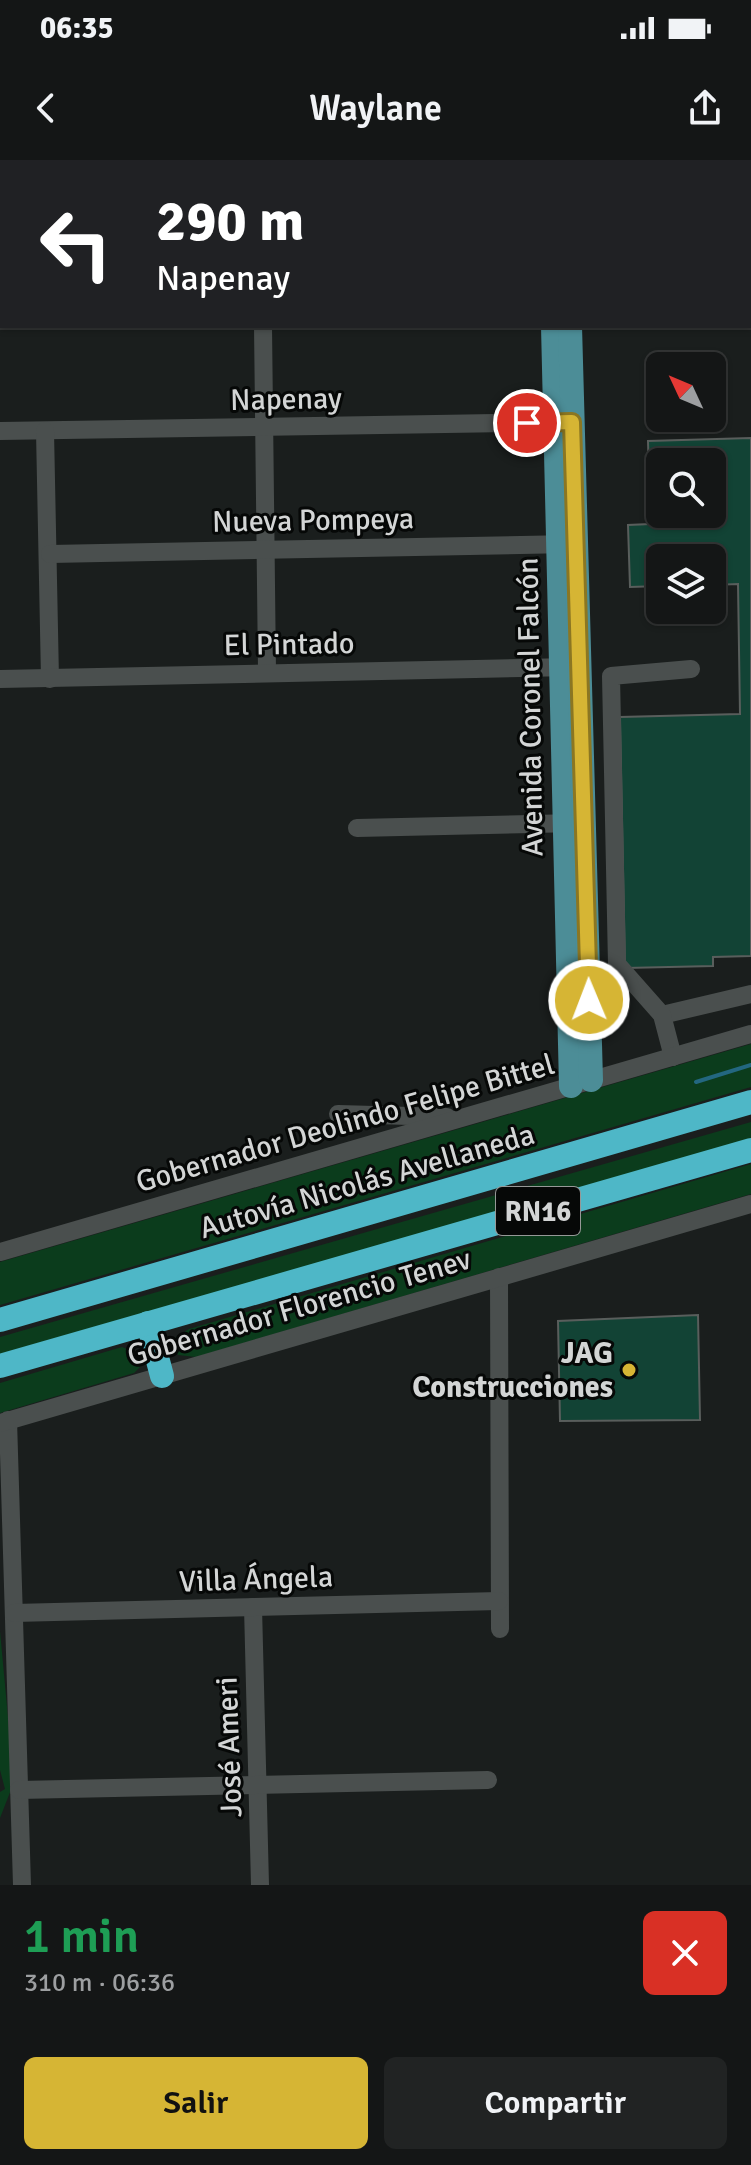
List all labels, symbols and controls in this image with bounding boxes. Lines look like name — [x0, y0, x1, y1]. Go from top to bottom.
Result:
text: 06:35 — [40, 10, 114, 47]
icon: back — [24, 86, 68, 130]
text: Waylane — [309, 86, 442, 131]
icon: share — [683, 86, 727, 130]
text: 290 m — [156, 187, 304, 256]
icon: left — [24, 192, 128, 296]
text: Napenay — [156, 256, 290, 301]
north arrow — [646, 352, 726, 432]
map controls — [646, 352, 726, 624]
street label: Napenay — [230, 380, 342, 419]
pin — [493, 389, 561, 457]
icon: arrive — [505, 401, 549, 445]
button: search — [646, 448, 726, 528]
street label: Nueva Pompeya — [212, 500, 414, 541]
button: layers — [646, 544, 726, 624]
street label: Avenida Coronel Falcón — [509, 557, 552, 857]
street label: El Pintado — [223, 625, 355, 664]
position arrow — [547, 958, 631, 1042]
street label: Gobernador Deolindo Felipe Bittel — [132, 1046, 559, 1201]
street label: Autovía Nicolás Avellaneda — [195, 1116, 539, 1247]
road number: RN16 — [496, 1187, 580, 1235]
street label: Gobernador Florencio Tenev — [123, 1241, 476, 1374]
place label: JAG Construcciones — [412, 1335, 613, 1406]
marker: JAG Construcciones — [620, 1361, 638, 1379]
street label: Villa Ángela — [178, 1558, 334, 1601]
street label: José Ameri — [209, 1676, 250, 1818]
text: 1 min — [24, 1907, 139, 1966]
button: close — [643, 1911, 727, 1995]
text: 310 m · 06:36 — [24, 1967, 175, 1999]
button: Salir — [24, 2057, 368, 2149]
button: Compartir — [384, 2057, 727, 2149]

